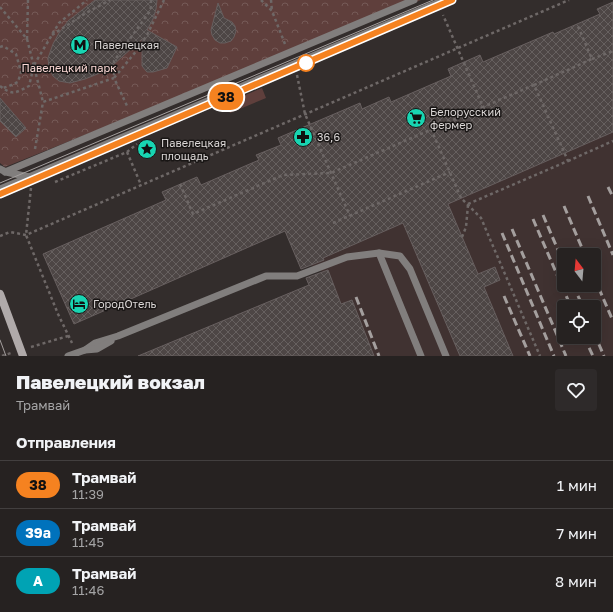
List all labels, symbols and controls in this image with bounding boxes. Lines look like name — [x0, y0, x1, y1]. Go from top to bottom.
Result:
metro station icon: Павелецкая — [69, 34, 91, 56]
place label: Павелецкая — [94, 38, 159, 51]
unlabelled marker — [297, 54, 315, 72]
park label: Павелецкий парк — [22, 61, 117, 74]
line badge: 38 — [208, 84, 244, 110]
text: 38 — [217, 88, 235, 105]
place label: Белорусский фермер — [430, 105, 501, 131]
supermarket icon: Белорусский фермер — [405, 107, 427, 129]
pharmacy icon: 36,6 — [292, 126, 314, 148]
place label: 36,6 — [317, 130, 340, 143]
place label: Павелецкая площадь — [161, 136, 226, 162]
place icon: Павелецкая площадь — [136, 138, 158, 160]
north arrow — [557, 248, 601, 292]
map controls — [557, 248, 601, 344]
hotel icon: ГородОтель — [68, 293, 90, 315]
place label: ГородОтель — [93, 297, 157, 310]
button: locate — [557, 300, 601, 344]
button: heart — [555, 369, 597, 411]
text: Павелецкий вокзал — [16, 370, 205, 393]
text: Трамвай — [16, 397, 70, 413]
text: Отправления — [16, 433, 116, 451]
text: Трамвай — [72, 468, 136, 486]
text: 38 — [29, 476, 47, 493]
text: 1 мин — [557, 476, 597, 494]
text: 11:39 — [72, 486, 104, 502]
text: Трамвай — [72, 516, 136, 534]
text: 39а — [25, 524, 51, 541]
text: 7 мин — [556, 524, 597, 542]
text: 11:45 — [72, 534, 104, 550]
text: Трамвай — [72, 564, 136, 582]
text: А — [33, 572, 43, 589]
text: 8 мин — [555, 572, 597, 590]
text: 11:46 — [72, 582, 104, 598]

